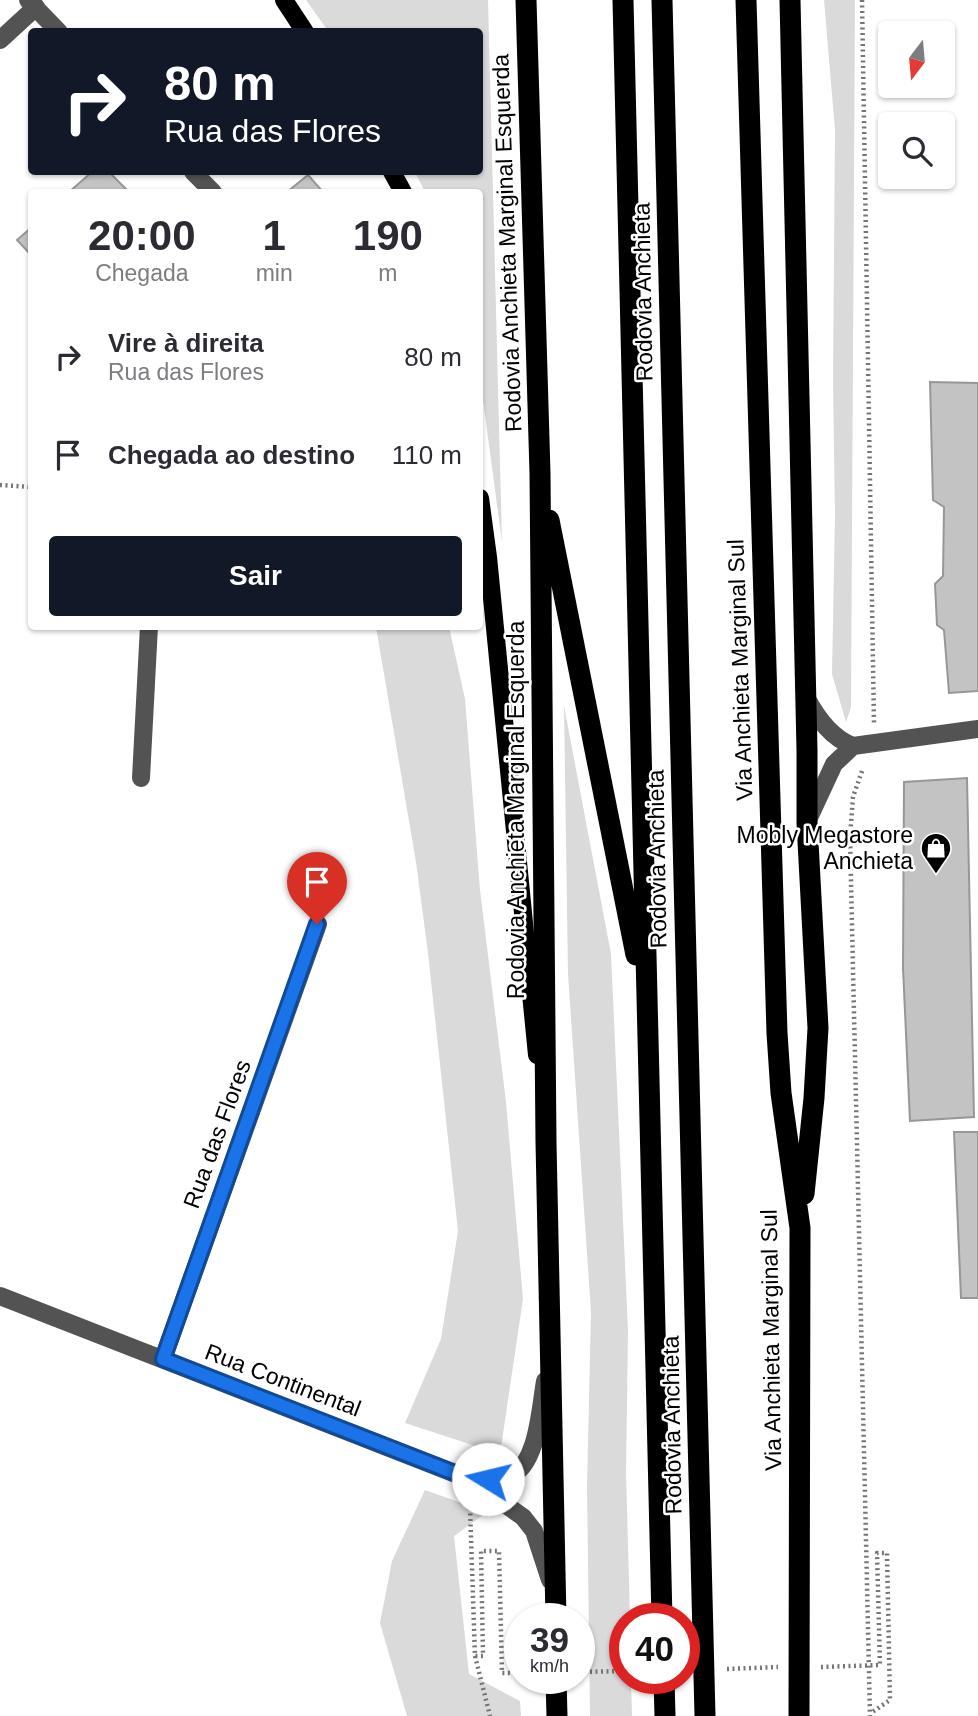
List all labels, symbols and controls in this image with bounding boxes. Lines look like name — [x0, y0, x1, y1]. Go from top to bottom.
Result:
north arrow — [878, 21, 956, 98]
map controls — [878, 21, 955, 189]
street label: Rodovia Anchieta Marginal Esquerda — [487, 53, 527, 433]
icon: right — [49, 56, 140, 147]
text: 80 m — [164, 56, 276, 110]
button: search — [878, 112, 955, 189]
text: Rua das Flores — [164, 113, 381, 149]
street label: Rodovia Anchieta — [628, 202, 658, 382]
text: 20:00 — [88, 212, 196, 259]
text: 1 — [262, 212, 286, 259]
text: 190 — [353, 212, 423, 259]
text: Chegada — [95, 260, 189, 286]
text: min — [256, 260, 293, 286]
text: m — [378, 260, 397, 286]
text: Vire à direita — [108, 328, 264, 358]
icon: right — [49, 338, 87, 376]
text: 80 m — [404, 342, 462, 372]
text: Rua das Flores — [108, 359, 264, 385]
icon: arrive — [49, 436, 87, 474]
text: Chegada ao destino — [108, 440, 355, 470]
text: 110 m — [392, 440, 462, 470]
button: Sair — [49, 536, 462, 616]
street label: Via Anchieta Marginal Sul — [722, 539, 758, 801]
street label: Rodovia Anchieta Marginal Esquerda — [503, 621, 529, 999]
street label: Rodovia Anchieta — [642, 769, 672, 949]
place label: Mobly Megastore Anchieta — [737, 822, 913, 874]
shop icon: Mobly Megastore Anchieta — [919, 831, 953, 875]
pin — [287, 852, 347, 924]
icon: arrive — [298, 863, 336, 901]
street label: Rua das Flores — [178, 1056, 256, 1212]
street label: Via Anchieta Marginal Sul — [756, 1209, 786, 1471]
street label: Rodovia Anchieta — [657, 1335, 687, 1515]
street label: Rua Continental — [201, 1338, 365, 1422]
position arrow — [451, 1442, 525, 1516]
speed limit sign: 40 — [609, 1603, 700, 1694]
text: 39 — [530, 1620, 569, 1659]
text: km/h — [530, 1656, 569, 1676]

